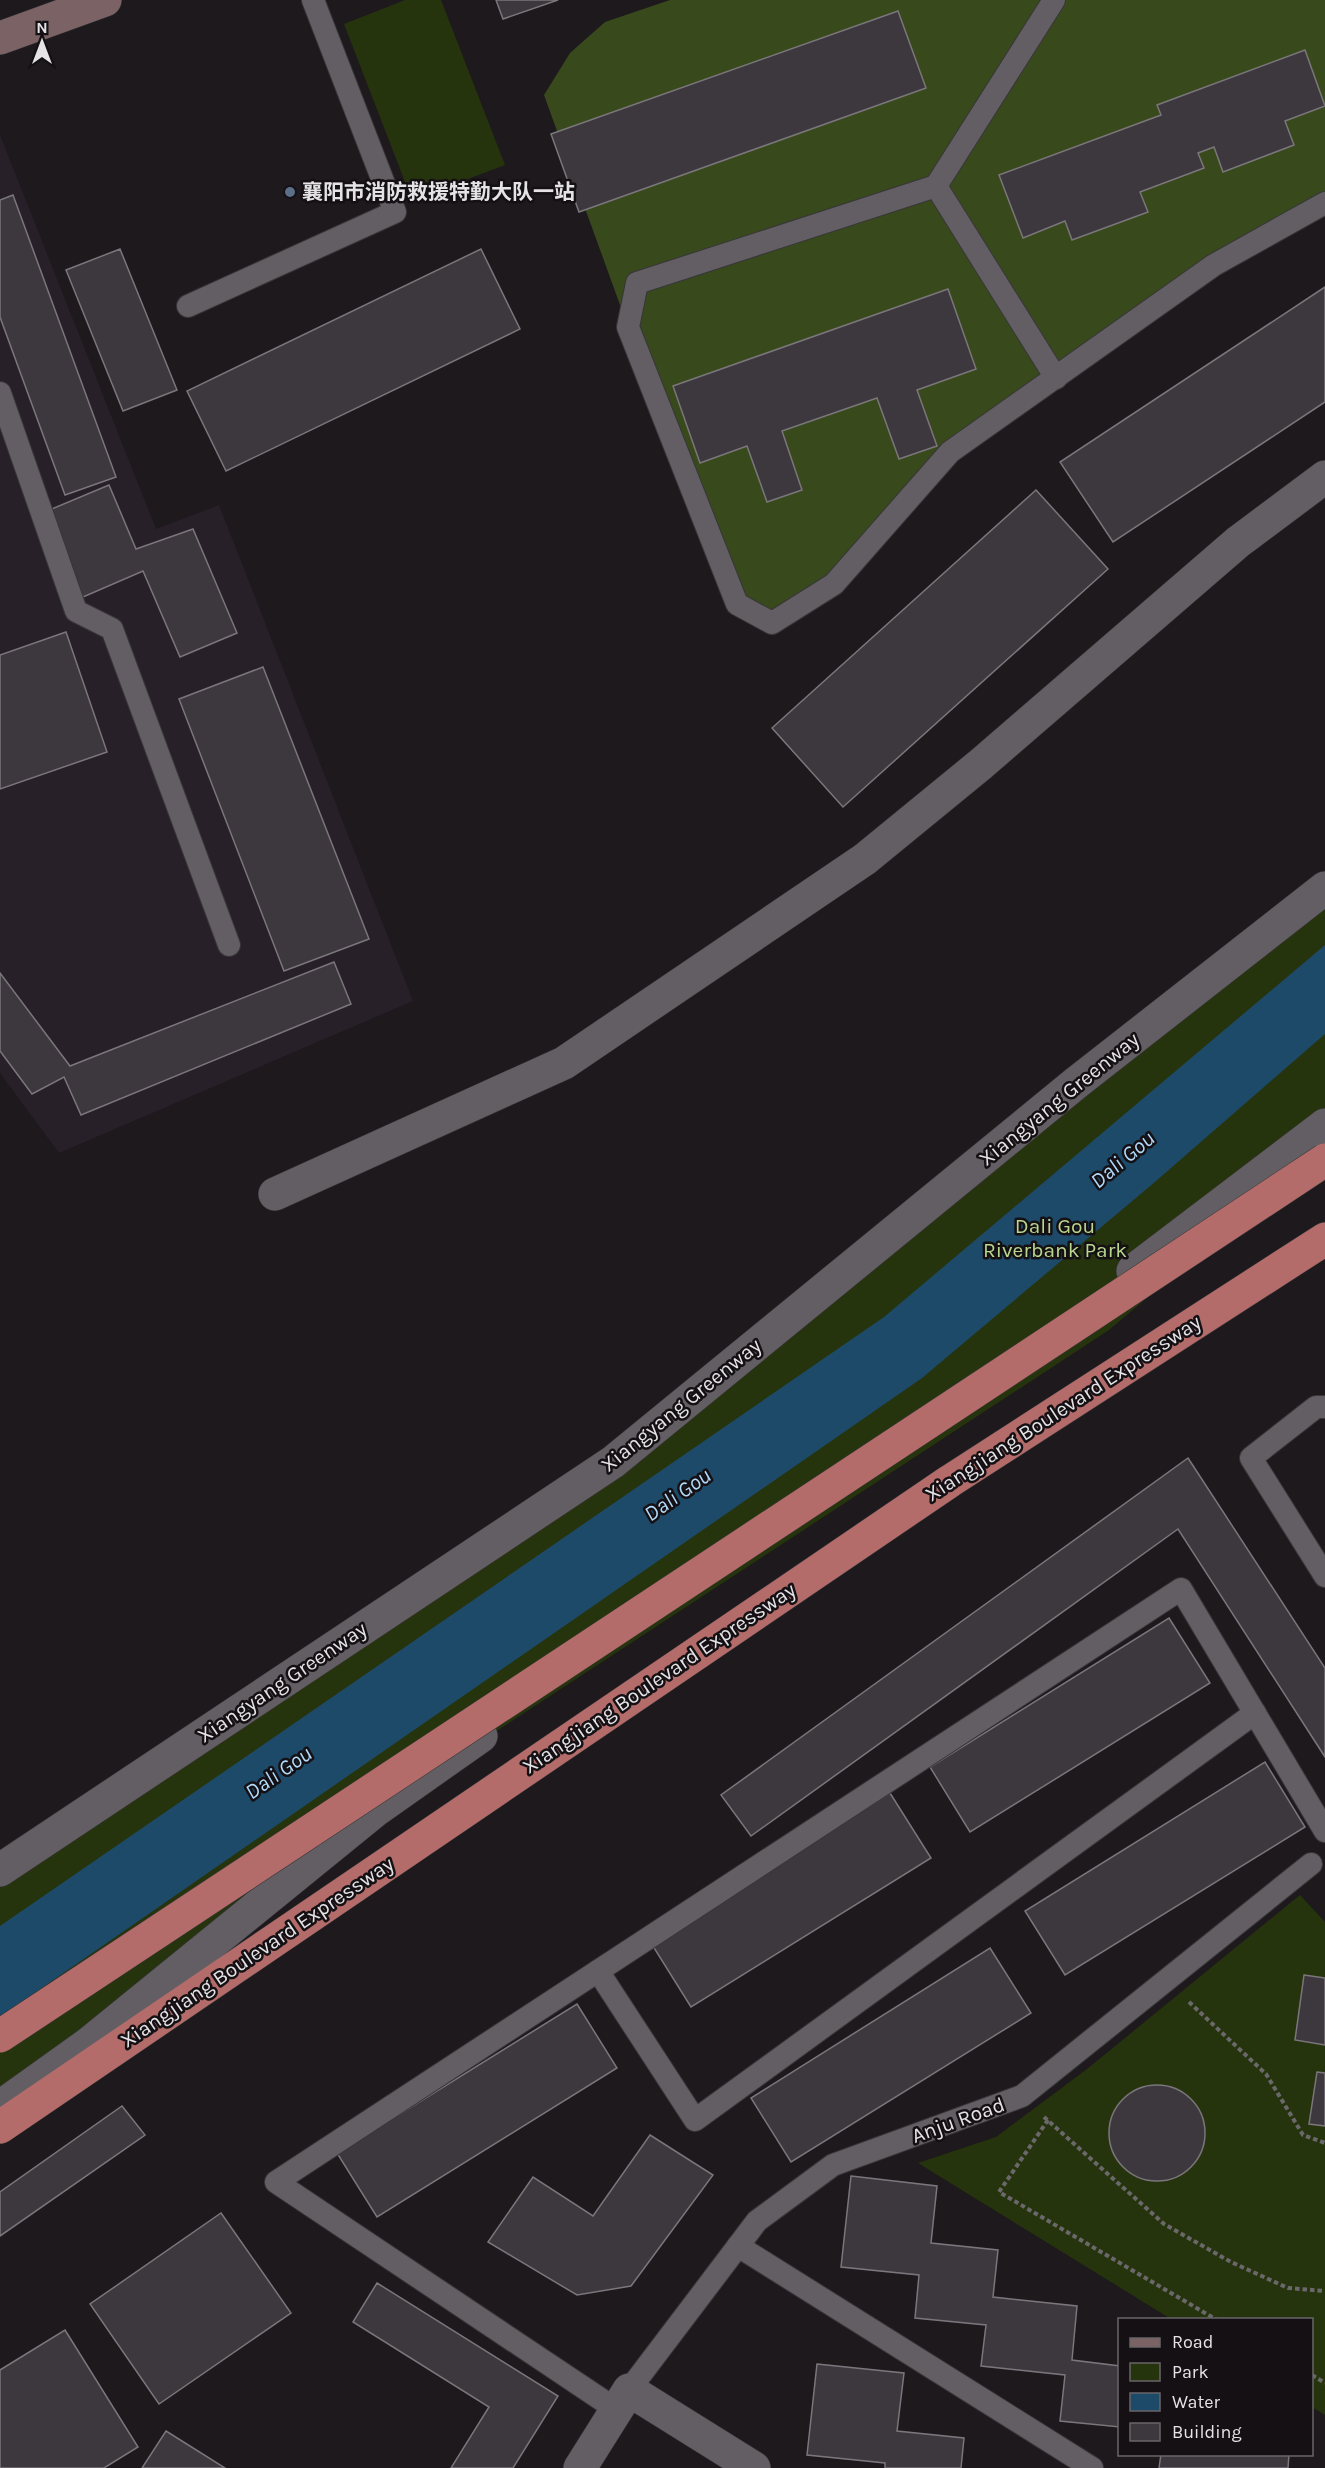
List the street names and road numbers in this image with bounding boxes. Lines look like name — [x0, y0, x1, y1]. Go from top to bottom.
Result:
street label: Xiangyang Greenway — [974, 1027, 1144, 1171]
street label: Xiangjiang Boulevard Expressway — [921, 1310, 1206, 1506]
street label: Xiangyang Greenway — [596, 1333, 766, 1477]
street label: Xiangjiang Boulevard Expressway — [518, 1577, 800, 1779]
street label: Xiangyang Greenway — [193, 1616, 371, 1748]
street label: Xiangjiang Boulevard Expressway — [116, 1851, 398, 2053]
street label: Anju Road — [908, 2092, 1008, 2148]

